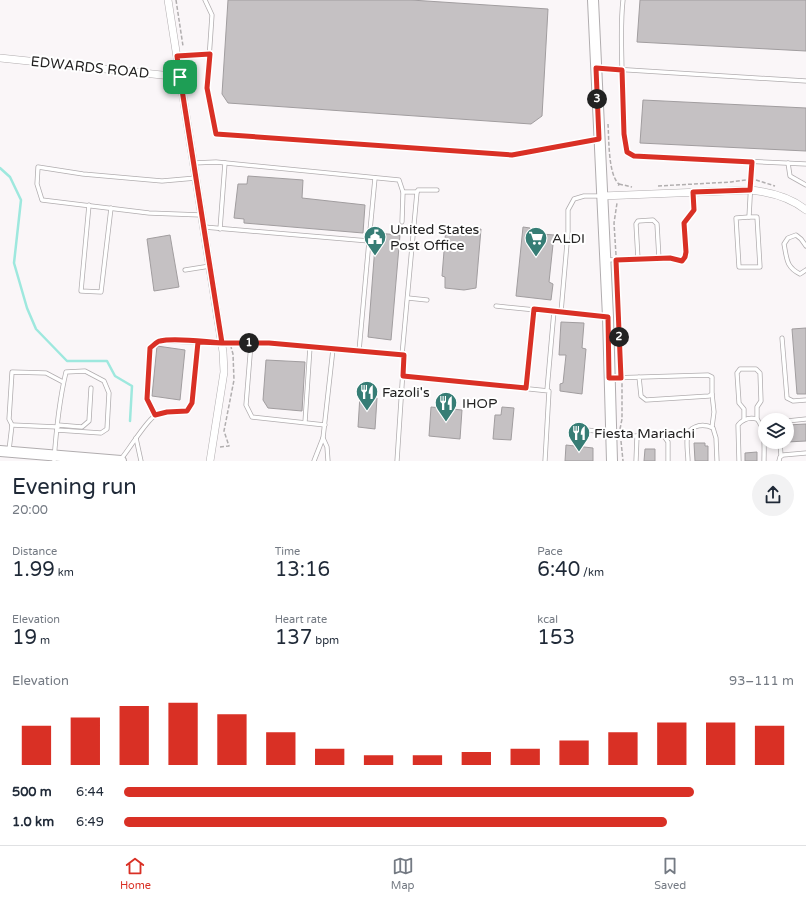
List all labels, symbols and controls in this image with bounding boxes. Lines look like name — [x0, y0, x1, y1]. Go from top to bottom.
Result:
street label: EDWARDS ROAD — [30, 53, 150, 82]
pin — [163, 60, 197, 94]
icon: arrive — [169, 66, 191, 88]
pin: 3 — [587, 89, 607, 109]
text: 3 — [594, 92, 600, 105]
place label: United States Post Office — [390, 221, 480, 254]
public building icon: United States Post Office — [362, 224, 388, 257]
supermarket icon: ALDI — [523, 225, 549, 258]
place label: ALDI — [552, 230, 585, 247]
pin: 2 — [609, 327, 629, 347]
text: 2 — [616, 330, 622, 343]
pin: 1 — [239, 333, 259, 353]
text: 1 — [246, 336, 252, 349]
restaurant icon: Fazoli's — [354, 379, 380, 412]
place label: Fazoli's — [382, 384, 430, 401]
restaurant icon: IHOP — [433, 390, 459, 423]
place label: IHOP — [462, 395, 497, 412]
map controls — [758, 413, 794, 449]
button: layers — [758, 413, 794, 449]
restaurant icon: Fiesta Mariachi — [566, 420, 592, 453]
place label: Fiesta Mariachi — [594, 425, 695, 442]
text: Evening run — [12, 474, 137, 500]
button: share — [752, 474, 794, 516]
text: 20:00 — [12, 502, 48, 518]
text: Distance — [12, 545, 57, 558]
text: Time — [275, 545, 300, 558]
text: Pace — [537, 545, 563, 558]
text: 1.99 — [12, 558, 55, 582]
text: 13:16 — [275, 558, 330, 582]
text: 6:40 — [537, 558, 580, 582]
text: km — [55, 566, 74, 579]
text: /km — [580, 566, 604, 579]
text: Elevation — [12, 613, 60, 626]
text: Heart rate — [275, 613, 327, 626]
text: kcal — [537, 613, 558, 626]
text: 19 — [12, 626, 37, 650]
text: 137 — [275, 626, 312, 650]
text: 153 — [537, 626, 575, 650]
text: m — [37, 634, 50, 647]
text: bpm — [312, 634, 339, 647]
text: Elevation — [12, 673, 69, 689]
text: 93–111 m — [729, 673, 794, 689]
text: 500 m — [12, 784, 52, 800]
text: 6:44 — [76, 784, 104, 800]
text: 1.0 km — [12, 814, 54, 830]
text: 6:49 — [76, 814, 104, 830]
tab: Home — [120, 855, 151, 892]
tab: Map — [391, 855, 415, 892]
tab: Saved — [654, 855, 686, 892]

